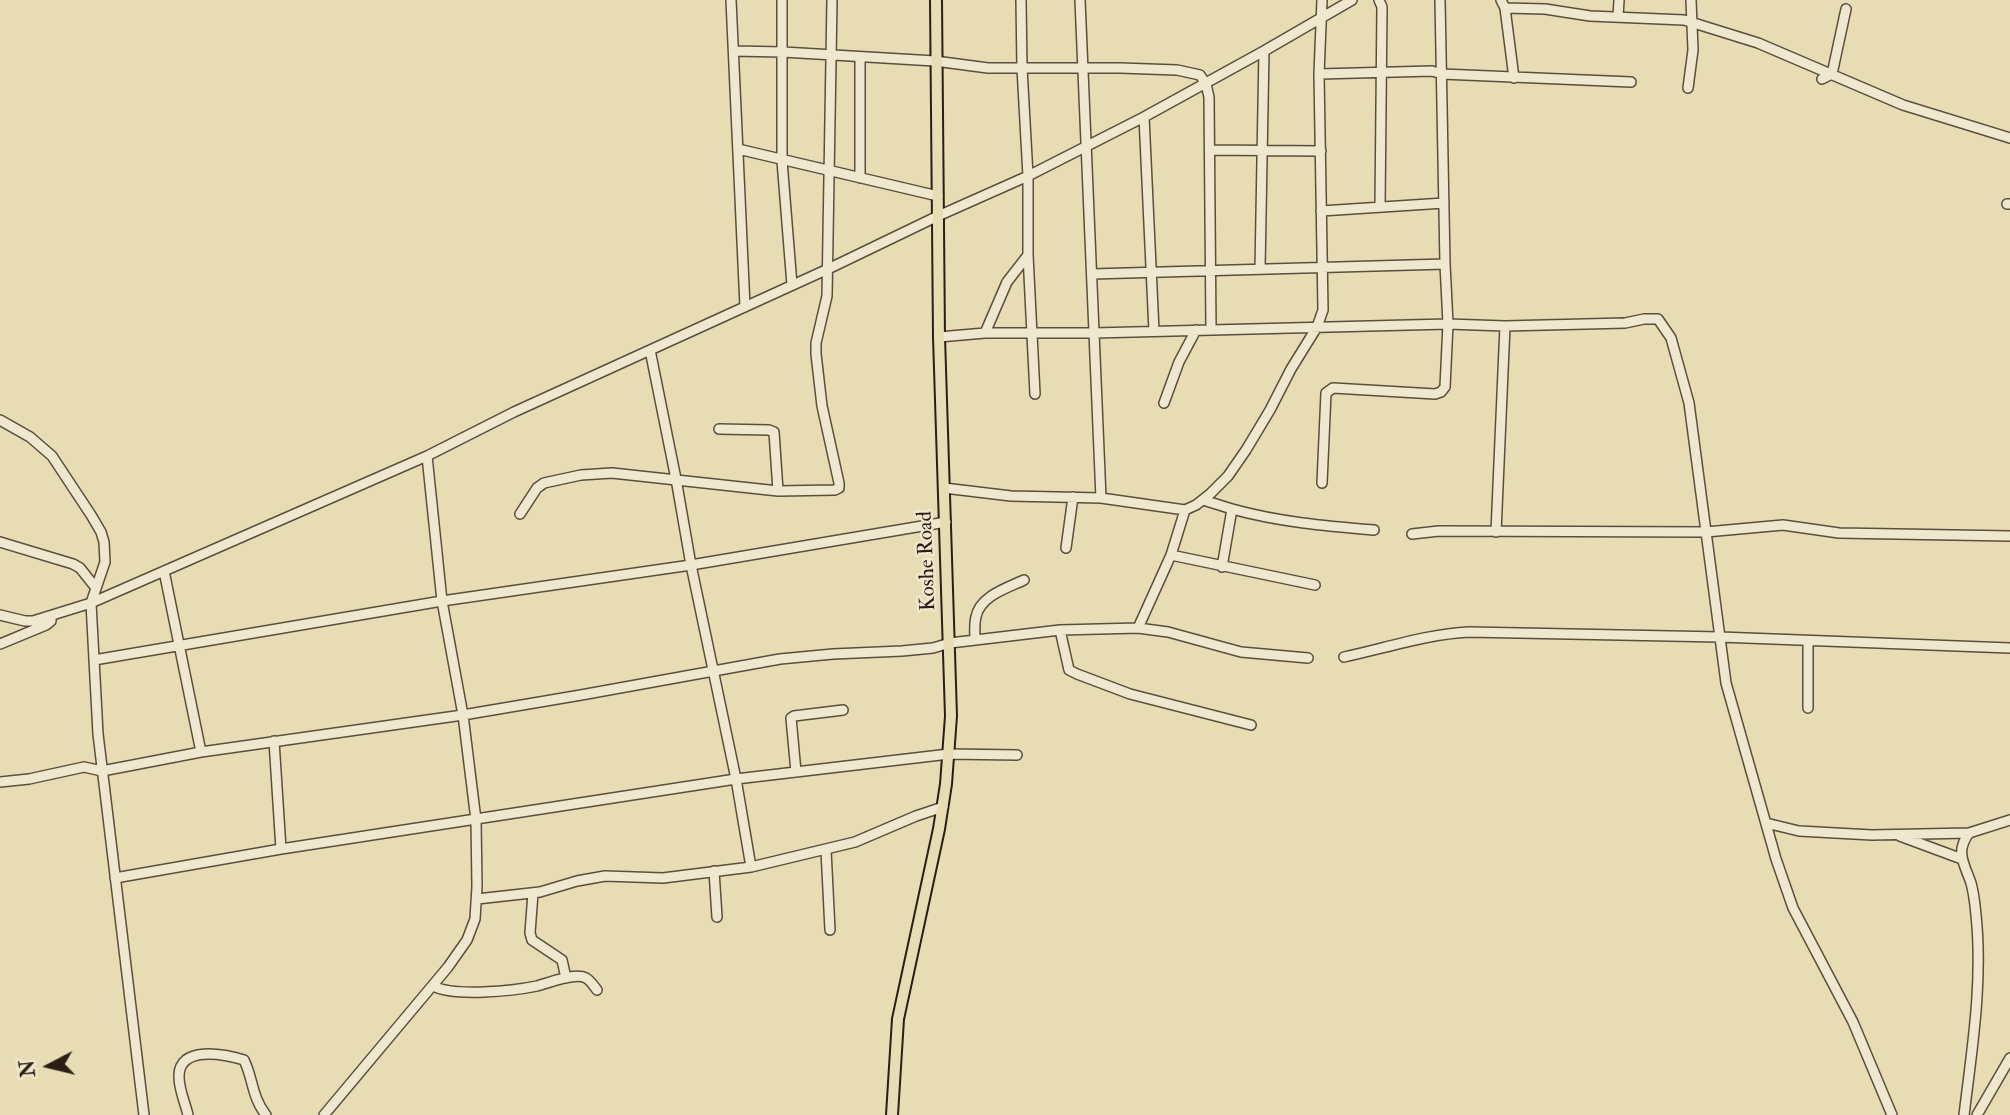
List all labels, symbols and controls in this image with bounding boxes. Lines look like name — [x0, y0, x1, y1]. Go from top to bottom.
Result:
street label: Koshe Road — [914, 511, 942, 611]
north arrow — [14, 1031, 84, 1101]
text: N — [15, 1059, 41, 1078]

